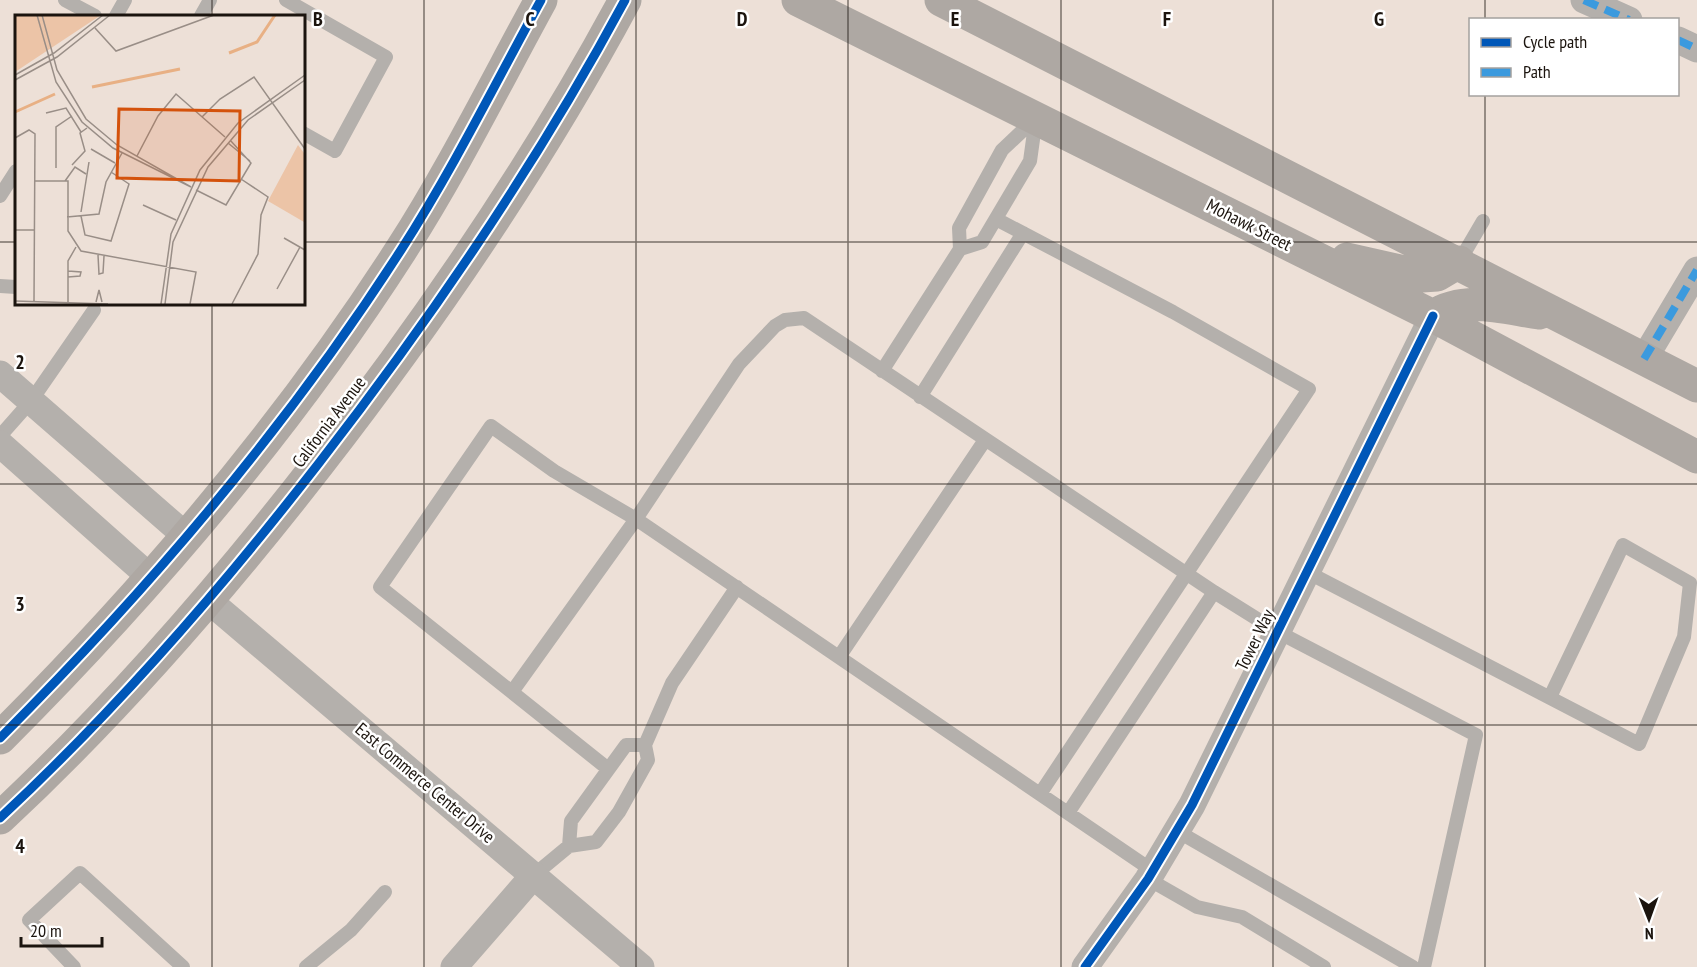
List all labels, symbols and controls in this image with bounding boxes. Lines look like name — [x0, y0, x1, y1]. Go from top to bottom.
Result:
text: B — [313, 6, 323, 32]
text: C — [525, 6, 535, 32]
text: D — [737, 6, 748, 32]
text: E — [951, 6, 959, 32]
text: F — [1163, 6, 1171, 32]
text: G — [1374, 6, 1384, 32]
inset map — [15, 15, 304, 304]
legend — [1469, 18, 1679, 96]
text: Cycle path — [1523, 30, 1587, 53]
text: Path — [1523, 60, 1551, 83]
street label: Mohawk Street — [1203, 193, 1296, 256]
text: 2 — [15, 349, 25, 375]
street label: California Avenue — [287, 372, 370, 472]
text: 3 — [15, 591, 25, 617]
street label: Tower Way — [1230, 605, 1279, 674]
street label: East Commerce Center Drive — [351, 717, 500, 848]
text: 4 — [15, 833, 25, 859]
north arrow — [1619, 889, 1679, 949]
scale bar — [21, 910, 102, 948]
text: 20 m — [30, 919, 62, 942]
text: N — [1645, 924, 1654, 944]

